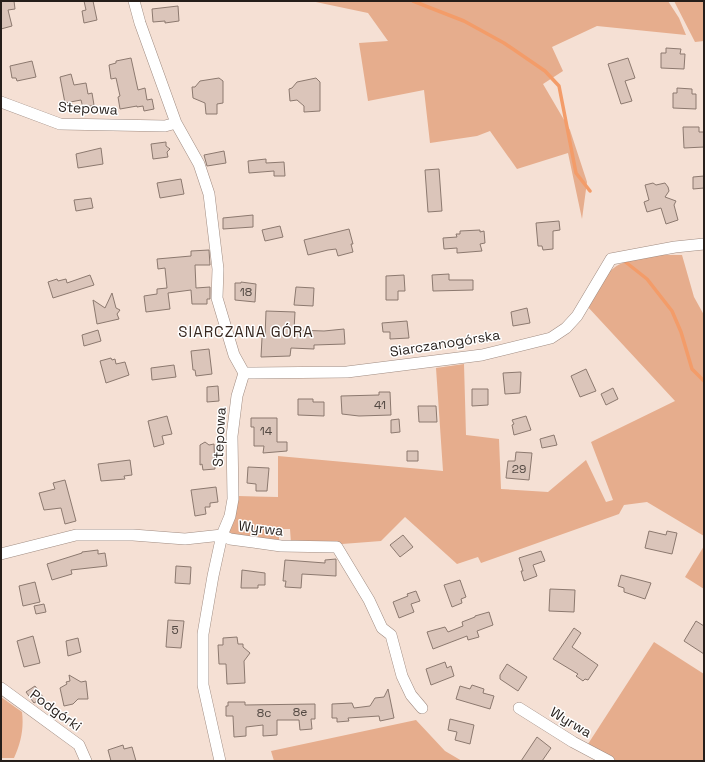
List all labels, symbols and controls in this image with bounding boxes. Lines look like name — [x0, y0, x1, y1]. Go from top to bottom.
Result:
street label: Stepowa — [58, 97, 118, 119]
house number: 18 — [240, 284, 252, 300]
district label: SIARCZANA GÓRA — [178, 322, 314, 341]
street label: Siarczanogórska — [389, 325, 501, 361]
house number: 41 — [374, 397, 386, 413]
street label: Stepowa — [208, 407, 230, 467]
house number: 14 — [260, 423, 273, 439]
house number: 29 — [512, 461, 526, 477]
street label: Wyrwa — [237, 516, 285, 540]
house number: 5 — [171, 622, 179, 638]
street label: Podgórki — [27, 685, 85, 735]
street label: Wyrwa — [547, 703, 595, 741]
house number: 8e — [293, 704, 307, 720]
house number: 8c — [257, 705, 271, 721]

